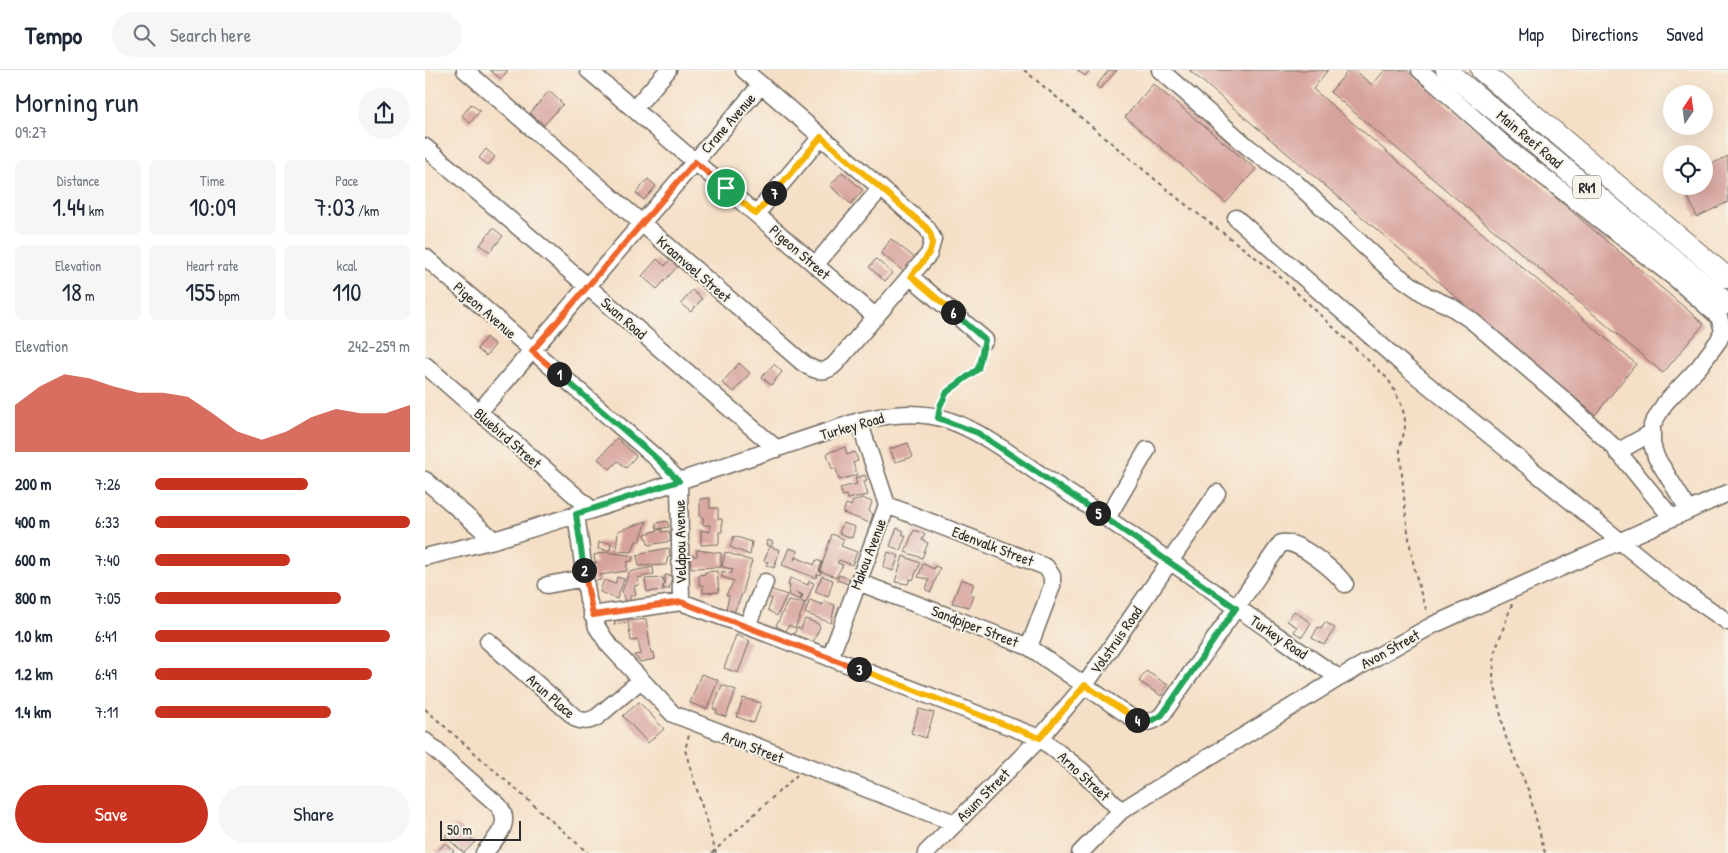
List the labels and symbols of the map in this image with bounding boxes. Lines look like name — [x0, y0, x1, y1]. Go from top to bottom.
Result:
north arrow — [1663, 85, 1713, 135]
street label: Crane Avenue — [696, 88, 760, 158]
street label: Main Reef Road — [1492, 105, 1568, 173]
pin — [705, 167, 747, 209]
road number: R41 — [1573, 175, 1601, 198]
pin: 7 — [761, 180, 787, 206]
street label: Pigeon Street — [765, 220, 836, 285]
street label: Kraanvoel Street — [652, 231, 736, 308]
street label: Pigeon Avenue — [449, 277, 521, 343]
street label: Swan Road — [597, 292, 652, 344]
pin: 6 — [941, 300, 965, 324]
pin: 1 — [547, 362, 571, 386]
street label: Bluebird Street — [470, 403, 547, 474]
street label: Turkey Road — [818, 407, 886, 445]
street label: Veldpou Avenue — [669, 500, 691, 584]
pin: 5 — [1085, 500, 1111, 526]
street label: Makou Avenue — [845, 515, 891, 593]
street label: Edenvalk Street — [949, 521, 1038, 571]
pin: 2 — [571, 558, 597, 582]
street label: Sandpiper Street — [928, 600, 1022, 653]
street label: Volstruis Road — [1085, 602, 1147, 678]
street label: Turkey Road — [1246, 610, 1312, 664]
street label: Avon Street — [1357, 624, 1424, 674]
pin: 3 — [847, 656, 871, 682]
street label: Arun Place — [522, 669, 580, 723]
pin: 4 — [1125, 708, 1149, 732]
street label: Arun Street — [719, 726, 788, 769]
street label: Arno Street — [1053, 746, 1115, 806]
street label: Asum Street — [952, 763, 1015, 826]
scale bar — [440, 818, 521, 841]

